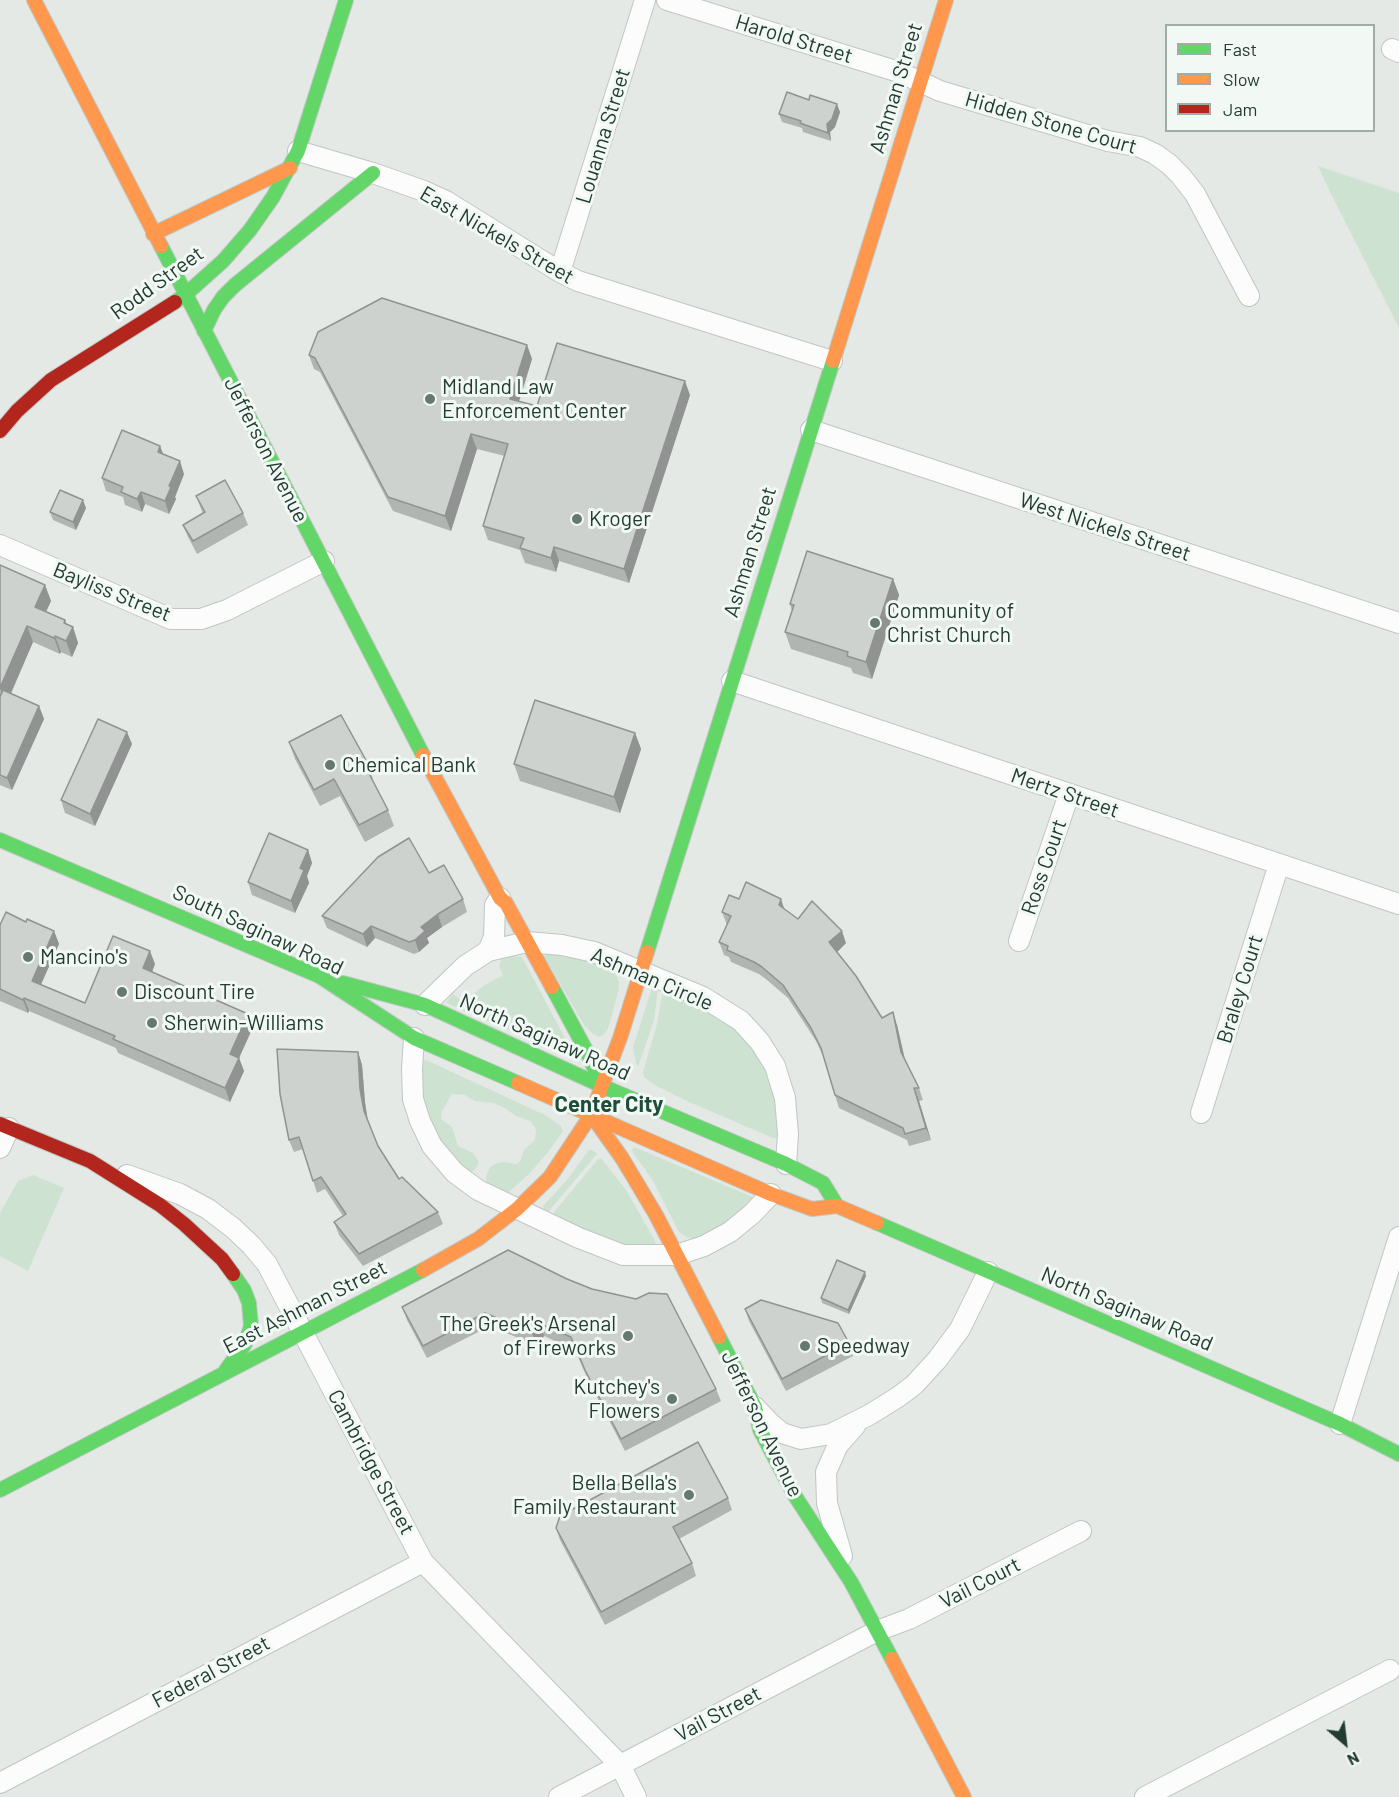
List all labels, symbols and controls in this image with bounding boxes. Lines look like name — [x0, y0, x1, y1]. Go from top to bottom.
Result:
street label: Harold Street — [732, 9, 856, 69]
street label: Ashman Street — [864, 20, 928, 156]
legend — [1165, 24, 1375, 132]
text: Fast — [1223, 38, 1257, 60]
street label: Louanna Street — [570, 65, 636, 207]
text: Slow — [1223, 68, 1260, 90]
street label: Hidden Stone Court — [962, 86, 1140, 160]
text: Jam — [1223, 98, 1257, 120]
street label: East Nickels Street — [416, 181, 578, 289]
street label: Rodd Street — [106, 241, 208, 325]
street label: Jefferson Avenue — [219, 373, 313, 527]
place label: Midland Law Enforcement Center — [442, 374, 627, 424]
marker: Midland Law Enforcement Center — [423, 392, 437, 406]
street label: Ashman Street — [718, 484, 782, 620]
street label: West Nickels Street — [1016, 487, 1194, 567]
place label: Kroger — [589, 506, 651, 532]
marker: Kroger — [570, 512, 584, 526]
street label: Bayliss Street — [49, 557, 175, 627]
place label: Community of Christ Church — [887, 598, 1014, 648]
marker: Community of Christ Church — [868, 616, 882, 630]
place label: Chemical Bank — [342, 752, 476, 778]
marker: Chemical Bank — [323, 758, 337, 772]
street label: Mertz Street — [1008, 763, 1122, 823]
street label: Ross Court — [1016, 816, 1072, 918]
street label: South Saginaw Road — [169, 879, 347, 981]
street label: Braley Court — [1212, 932, 1268, 1046]
street label: Ashman Circle — [587, 942, 717, 1016]
place label: Mancino's — [40, 944, 128, 970]
marker: Mancino's — [21, 950, 35, 964]
place label: Discount Tire — [134, 979, 255, 1005]
marker: Discount Tire — [115, 985, 129, 999]
street label: North Saginaw Road — [456, 988, 634, 1086]
place label: Sherwin-Williams — [164, 1010, 324, 1036]
marker: Sherwin-Williams — [145, 1016, 159, 1030]
district label: Center City — [555, 1092, 663, 1118]
street label: East Ashman Street — [219, 1255, 391, 1359]
street label: North Saginaw Road — [1037, 1261, 1217, 1357]
place label: The Greek's Arsenal of Fireworks — [439, 1311, 616, 1361]
marker: The Greek's Arsenal of Fireworks — [621, 1329, 635, 1343]
place label: Speedway — [817, 1333, 910, 1359]
marker: Speedway — [798, 1339, 812, 1353]
street label: Jefferson Avenue — [716, 1347, 808, 1501]
place label: Kutchey's Flowers — [574, 1374, 660, 1424]
street label: Cambridge Street — [322, 1385, 420, 1539]
marker: Kutchey's Flowers — [665, 1392, 679, 1406]
place label: Bella Bella's Family Restaurant — [513, 1470, 677, 1520]
marker: Bella Bella's Family Restaurant — [682, 1488, 696, 1502]
street label: Vail Court — [935, 1552, 1025, 1614]
street label: Federal Street — [148, 1630, 274, 1714]
street label: Vail Street — [671, 1681, 765, 1747]
north arrow — [1315, 1713, 1375, 1773]
text: N — [1345, 1748, 1363, 1770]

